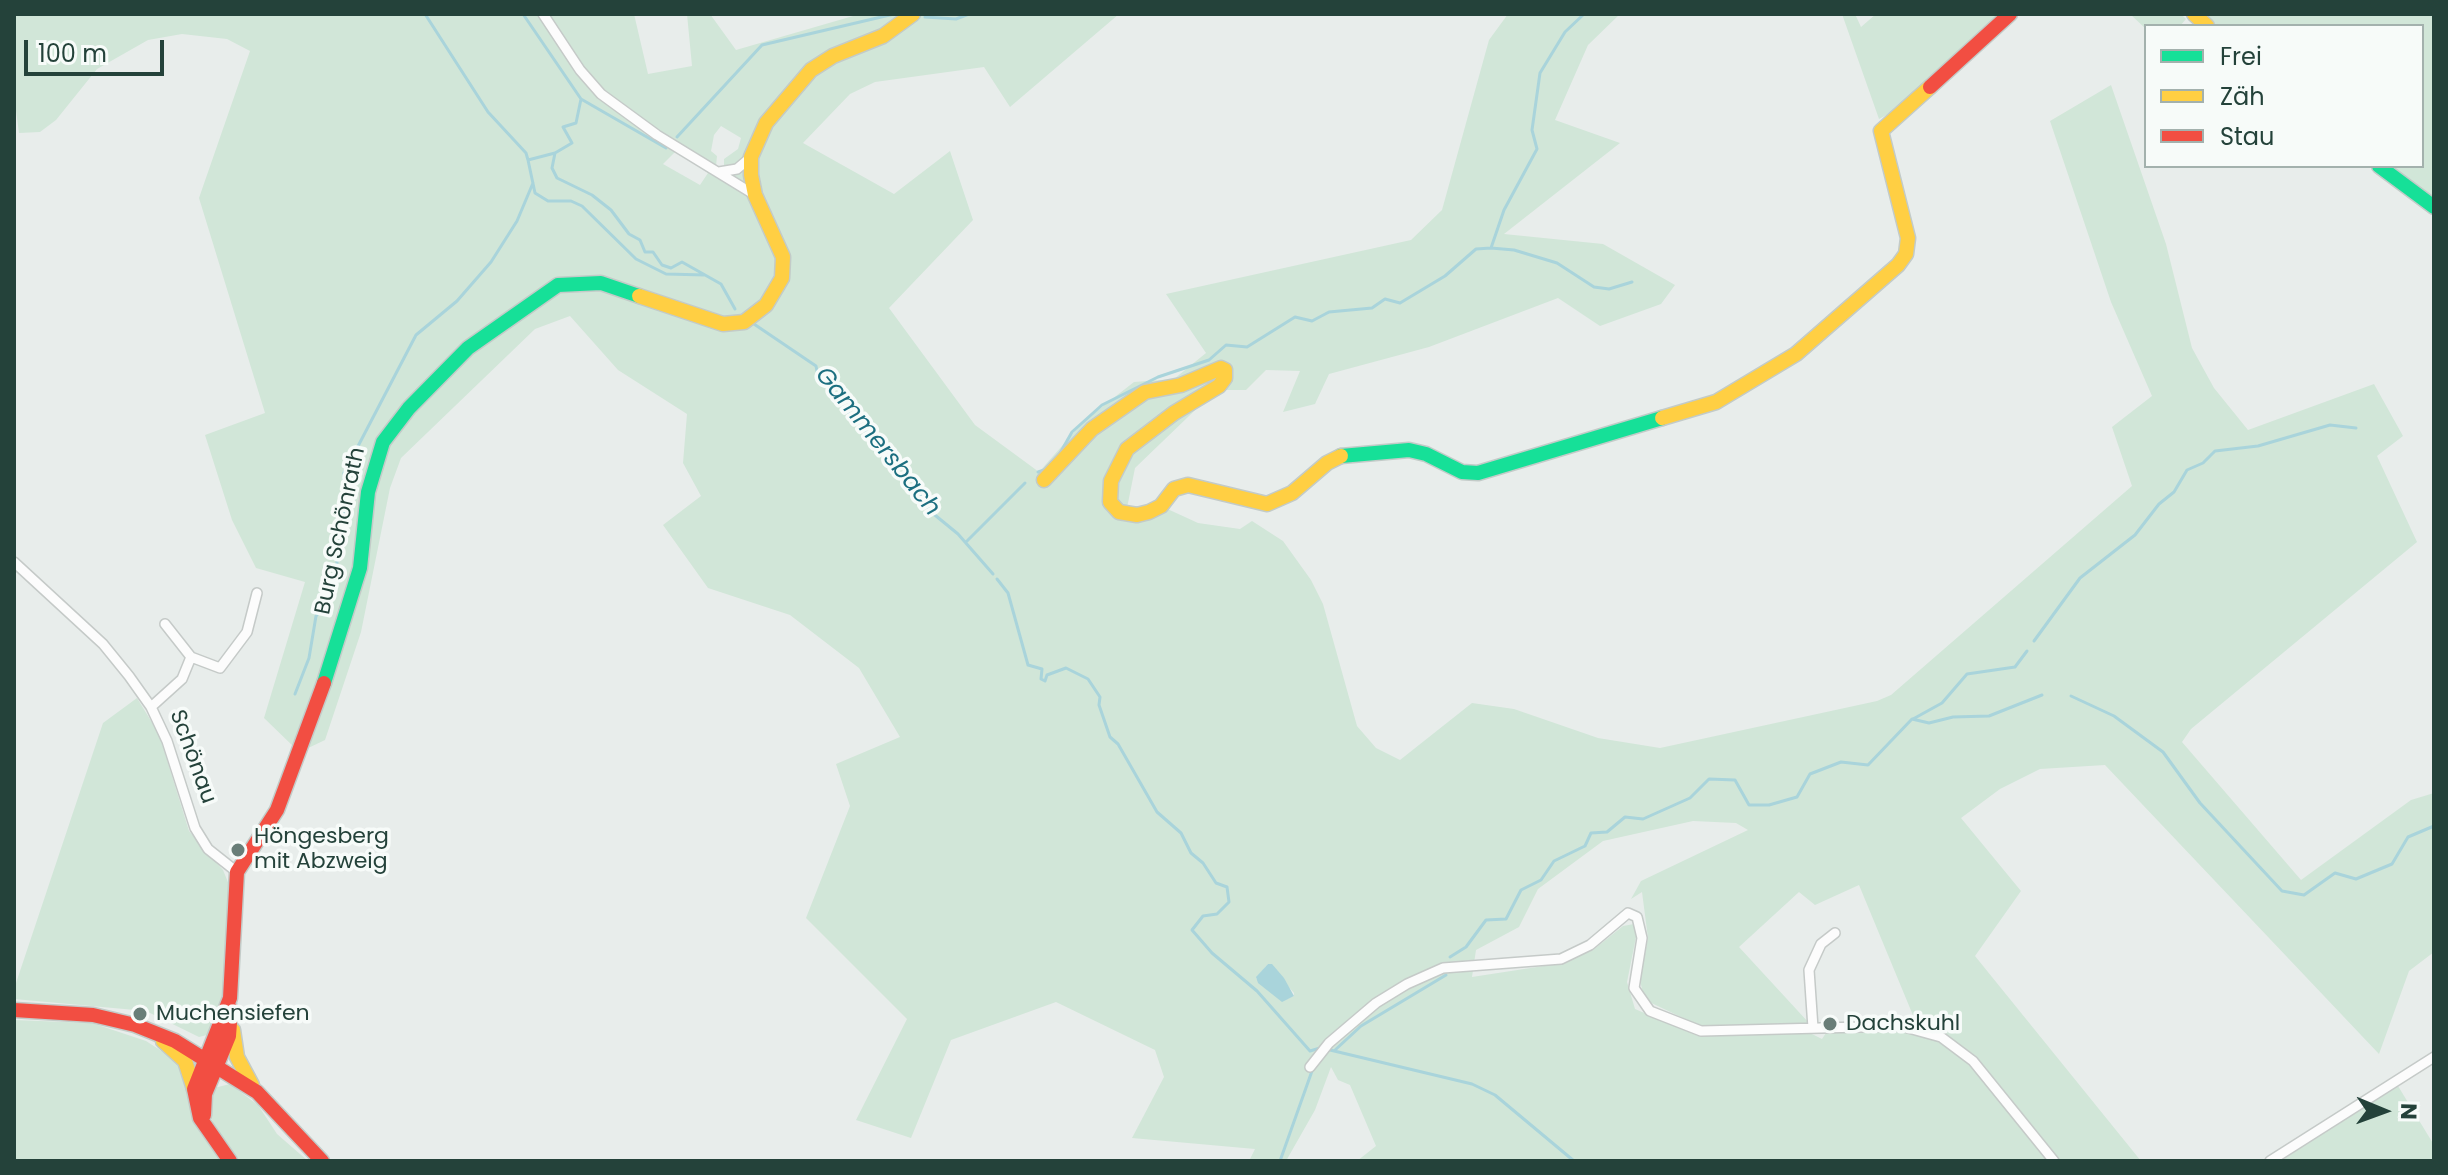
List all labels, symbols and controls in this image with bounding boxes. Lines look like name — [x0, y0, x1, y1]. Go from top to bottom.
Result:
scale bar — [28, 24, 168, 74]
legend — [2144, 24, 2424, 168]
text: 100 m — [38, 37, 107, 70]
text: Frei — [2220, 40, 2262, 73]
text: Zäh — [2220, 80, 2265, 113]
text: Stau — [2220, 120, 2274, 153]
water label: Gammersbach — [808, 362, 946, 522]
street label: Burg Schönrath — [310, 445, 372, 617]
street label: Schönau — [163, 707, 221, 807]
place label: Höngesberg mit Abzweig — [254, 824, 389, 876]
marker: Höngesberg mit Abzweig — [229, 841, 247, 859]
place label: Muchensiefen — [156, 1001, 310, 1027]
marker: Muchensiefen — [131, 1005, 149, 1023]
place label: Dachskuhl — [1846, 1011, 1960, 1037]
marker: Dachskuhl — [1821, 1015, 1839, 1033]
north arrow — [2344, 1071, 2424, 1151]
text: N — [2393, 1103, 2424, 1120]

